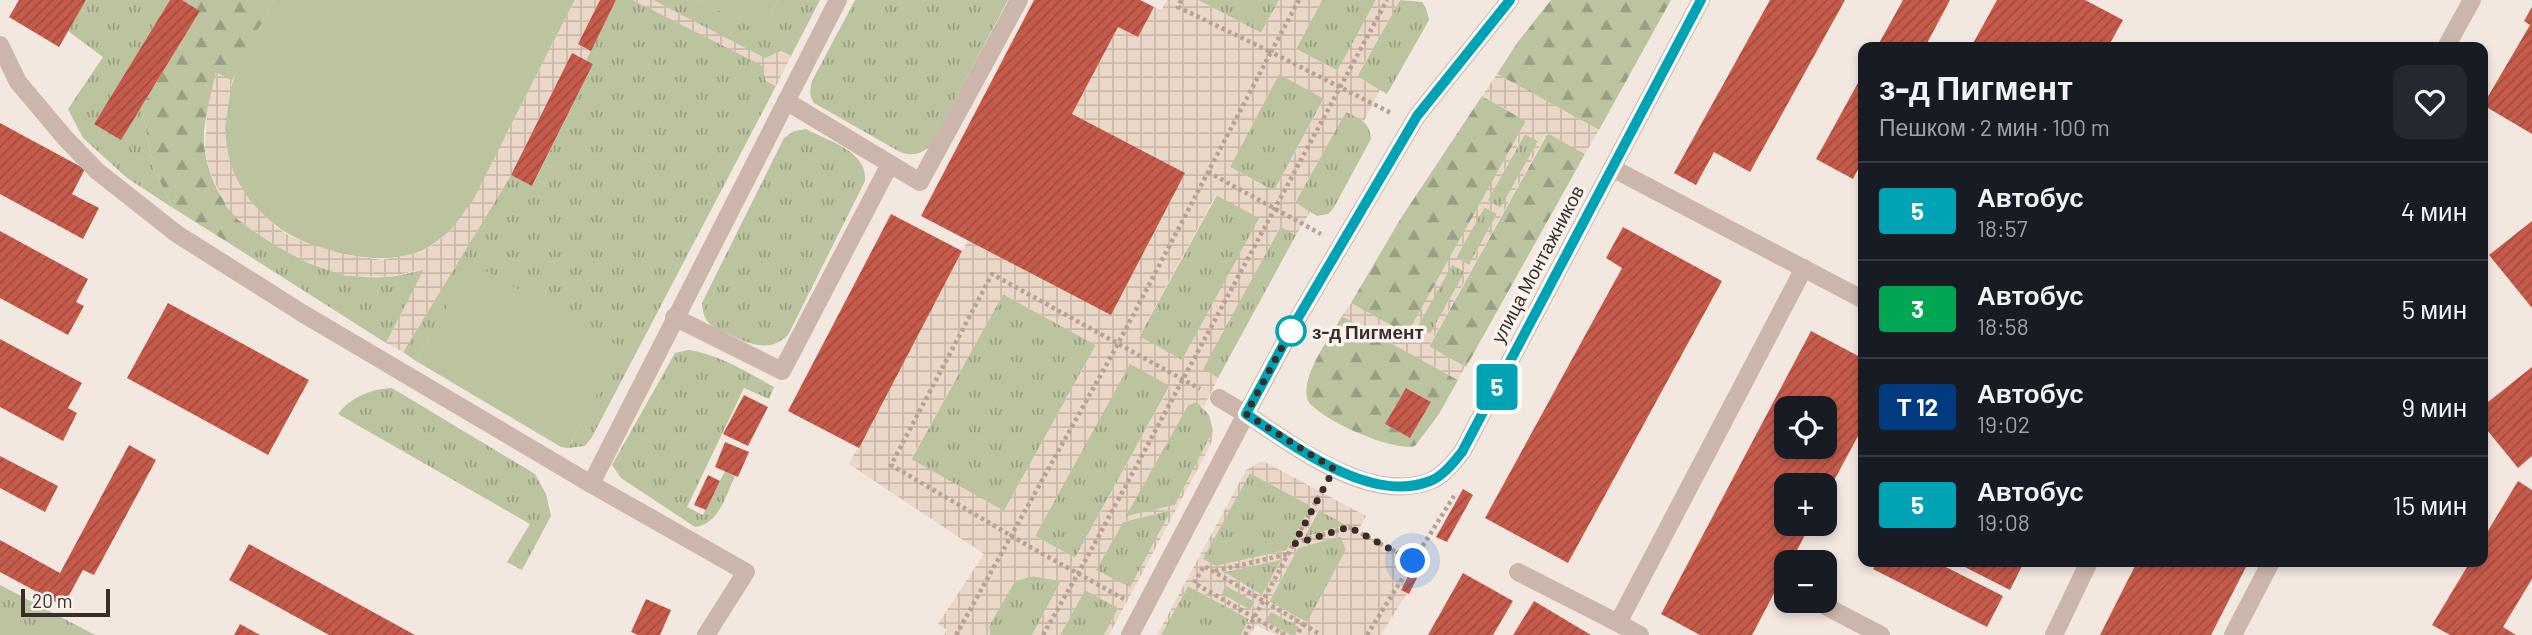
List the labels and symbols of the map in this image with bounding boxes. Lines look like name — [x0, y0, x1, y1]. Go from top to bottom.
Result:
street label: улица Монтажников — [1486, 181, 1588, 347]
marker: з-д Пигмент — [1276, 316, 1306, 346]
place label: з-д Пигмент — [1312, 320, 1424, 343]
line badge: 5 — [1474, 364, 1520, 410]
your location — [1395, 543, 1430, 578]
scale bar — [21, 586, 110, 618]

